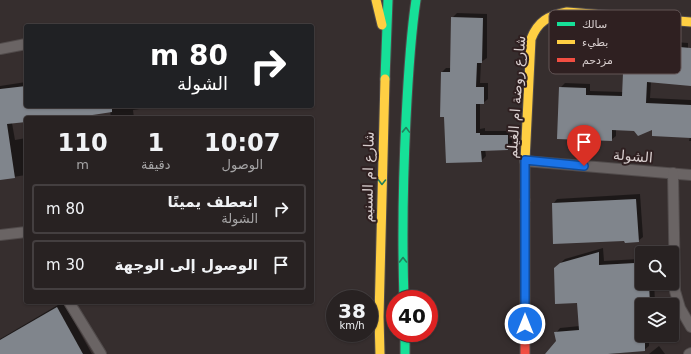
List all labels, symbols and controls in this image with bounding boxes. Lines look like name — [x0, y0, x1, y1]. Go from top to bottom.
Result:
legend — [549, 10, 681, 74]
text: سالك — [582, 18, 607, 31]
street label: شارع روضة ام الغيلم — [504, 35, 529, 159]
text: بطيء — [582, 36, 608, 49]
text: 80 m — [150, 39, 228, 72]
icon: right — [242, 40, 294, 92]
text: مزدحم — [582, 54, 613, 67]
text: الشولة — [177, 73, 228, 94]
pin — [567, 125, 601, 166]
one-way arrow — [401, 127, 410, 133]
text: 110 — [58, 129, 108, 157]
text: 1 — [148, 129, 164, 157]
text: 10:07 — [204, 129, 281, 157]
street label: شارع ام السنيم — [359, 131, 378, 223]
icon: arrive — [573, 131, 595, 153]
street label: الشولة — [612, 146, 653, 167]
text: m — [76, 157, 89, 172]
text: دقيقة — [141, 157, 171, 172]
text: الوصول — [222, 157, 263, 172]
one-way arrow — [378, 179, 386, 185]
text: انعطف يمينًا — [167, 193, 258, 211]
icon: right — [270, 198, 292, 220]
text: 80 m — [46, 200, 85, 218]
text: الشولة — [221, 211, 258, 226]
map controls — [635, 246, 679, 342]
button: search — [635, 246, 679, 290]
icon: arrive — [270, 254, 292, 276]
text: 30 m — [46, 256, 85, 274]
text: الوصول إلى الوجهة — [115, 256, 258, 274]
one-way arrow — [399, 257, 407, 263]
speed limit sign: 40 — [386, 290, 438, 342]
button: layers — [635, 298, 679, 342]
text: 38 — [338, 299, 366, 323]
position arrow — [504, 303, 546, 345]
text: km/h — [339, 320, 365, 331]

